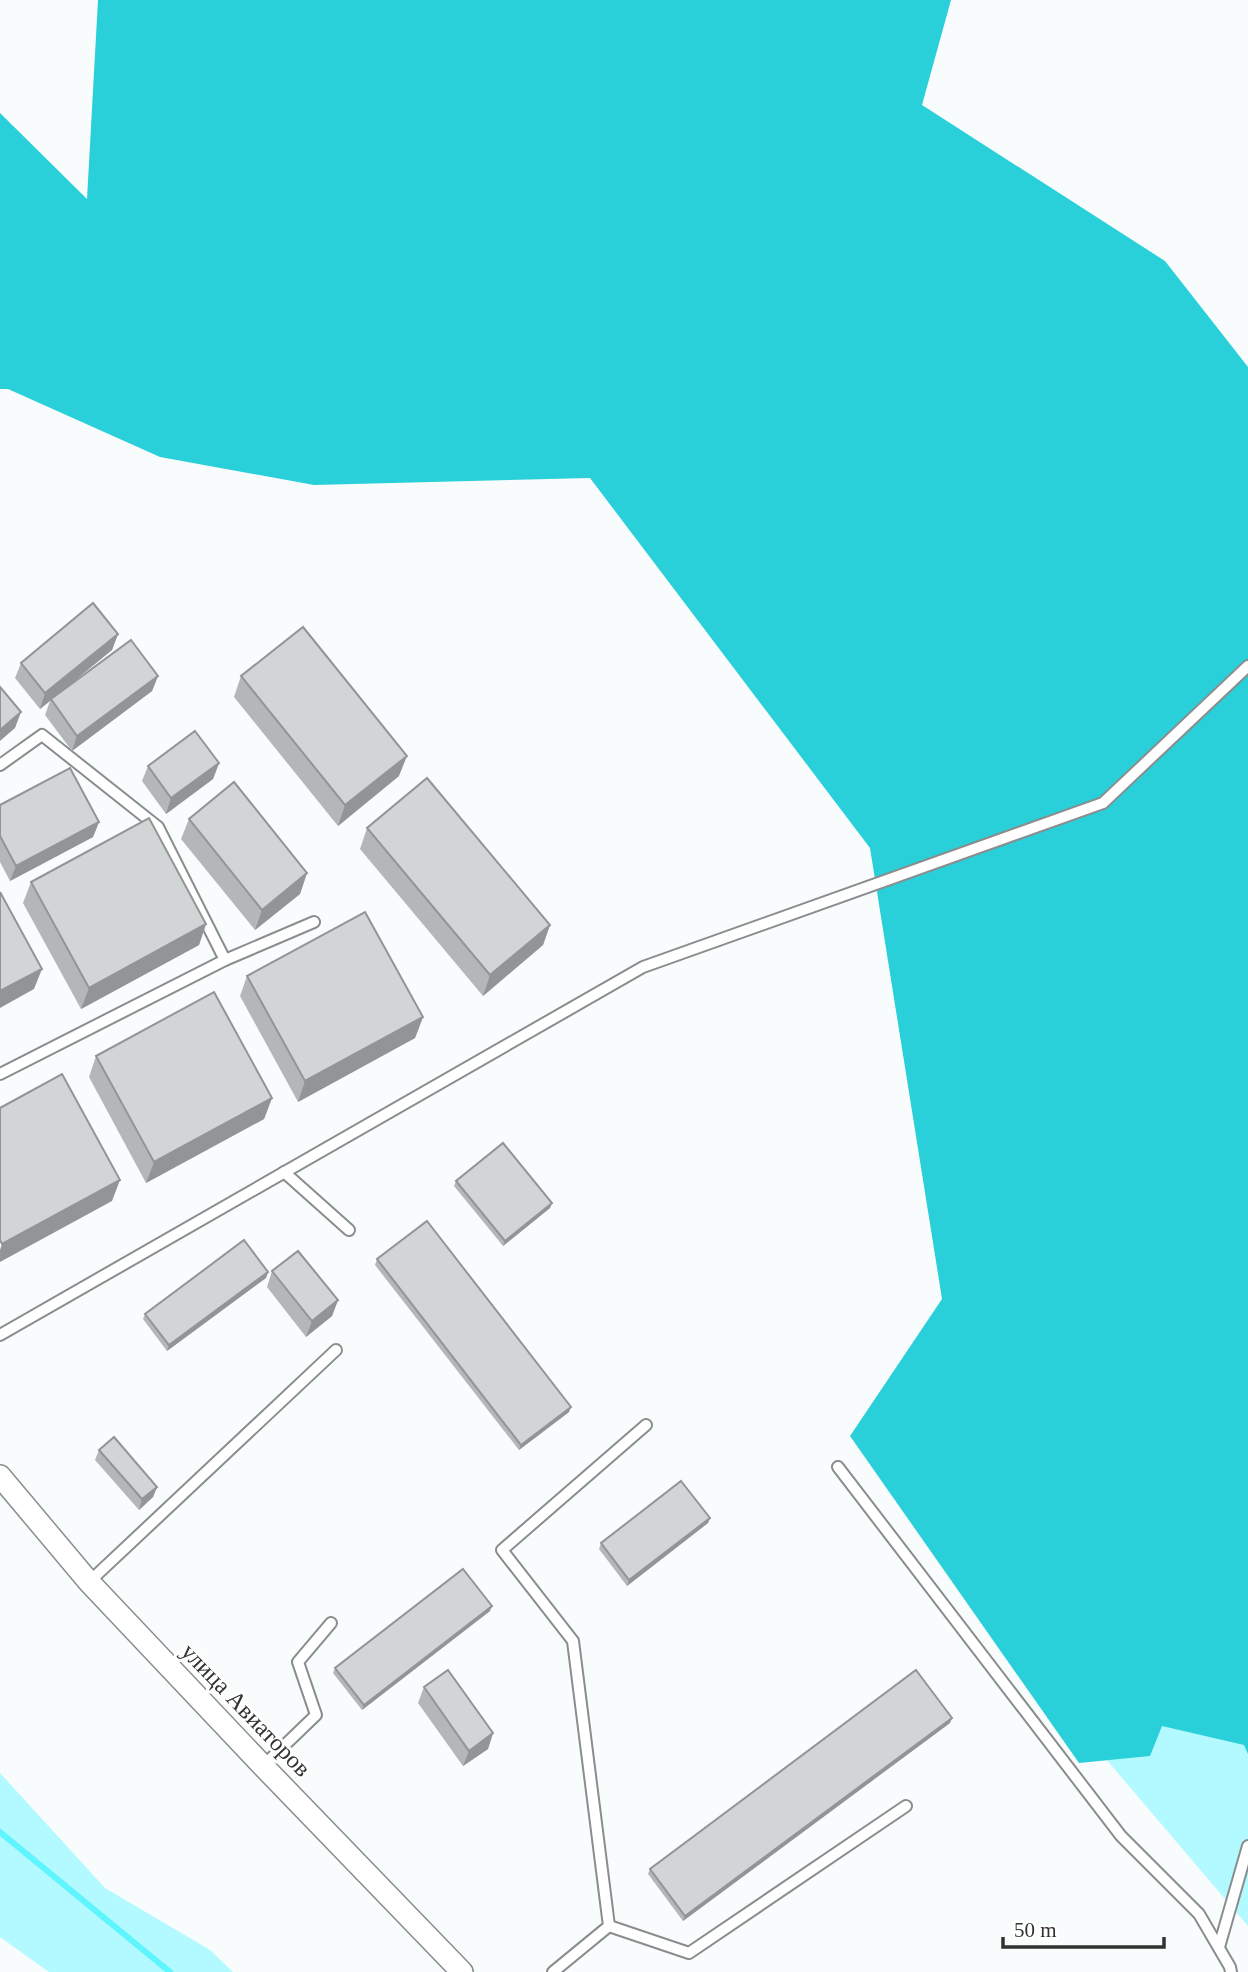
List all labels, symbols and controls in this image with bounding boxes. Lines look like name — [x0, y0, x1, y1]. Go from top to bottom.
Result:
street label: улица Авиаторов — [176, 1638, 316, 1782]
scale bar — [1003, 1906, 1164, 1950]
text: 50 m — [1014, 1918, 1057, 1942]

